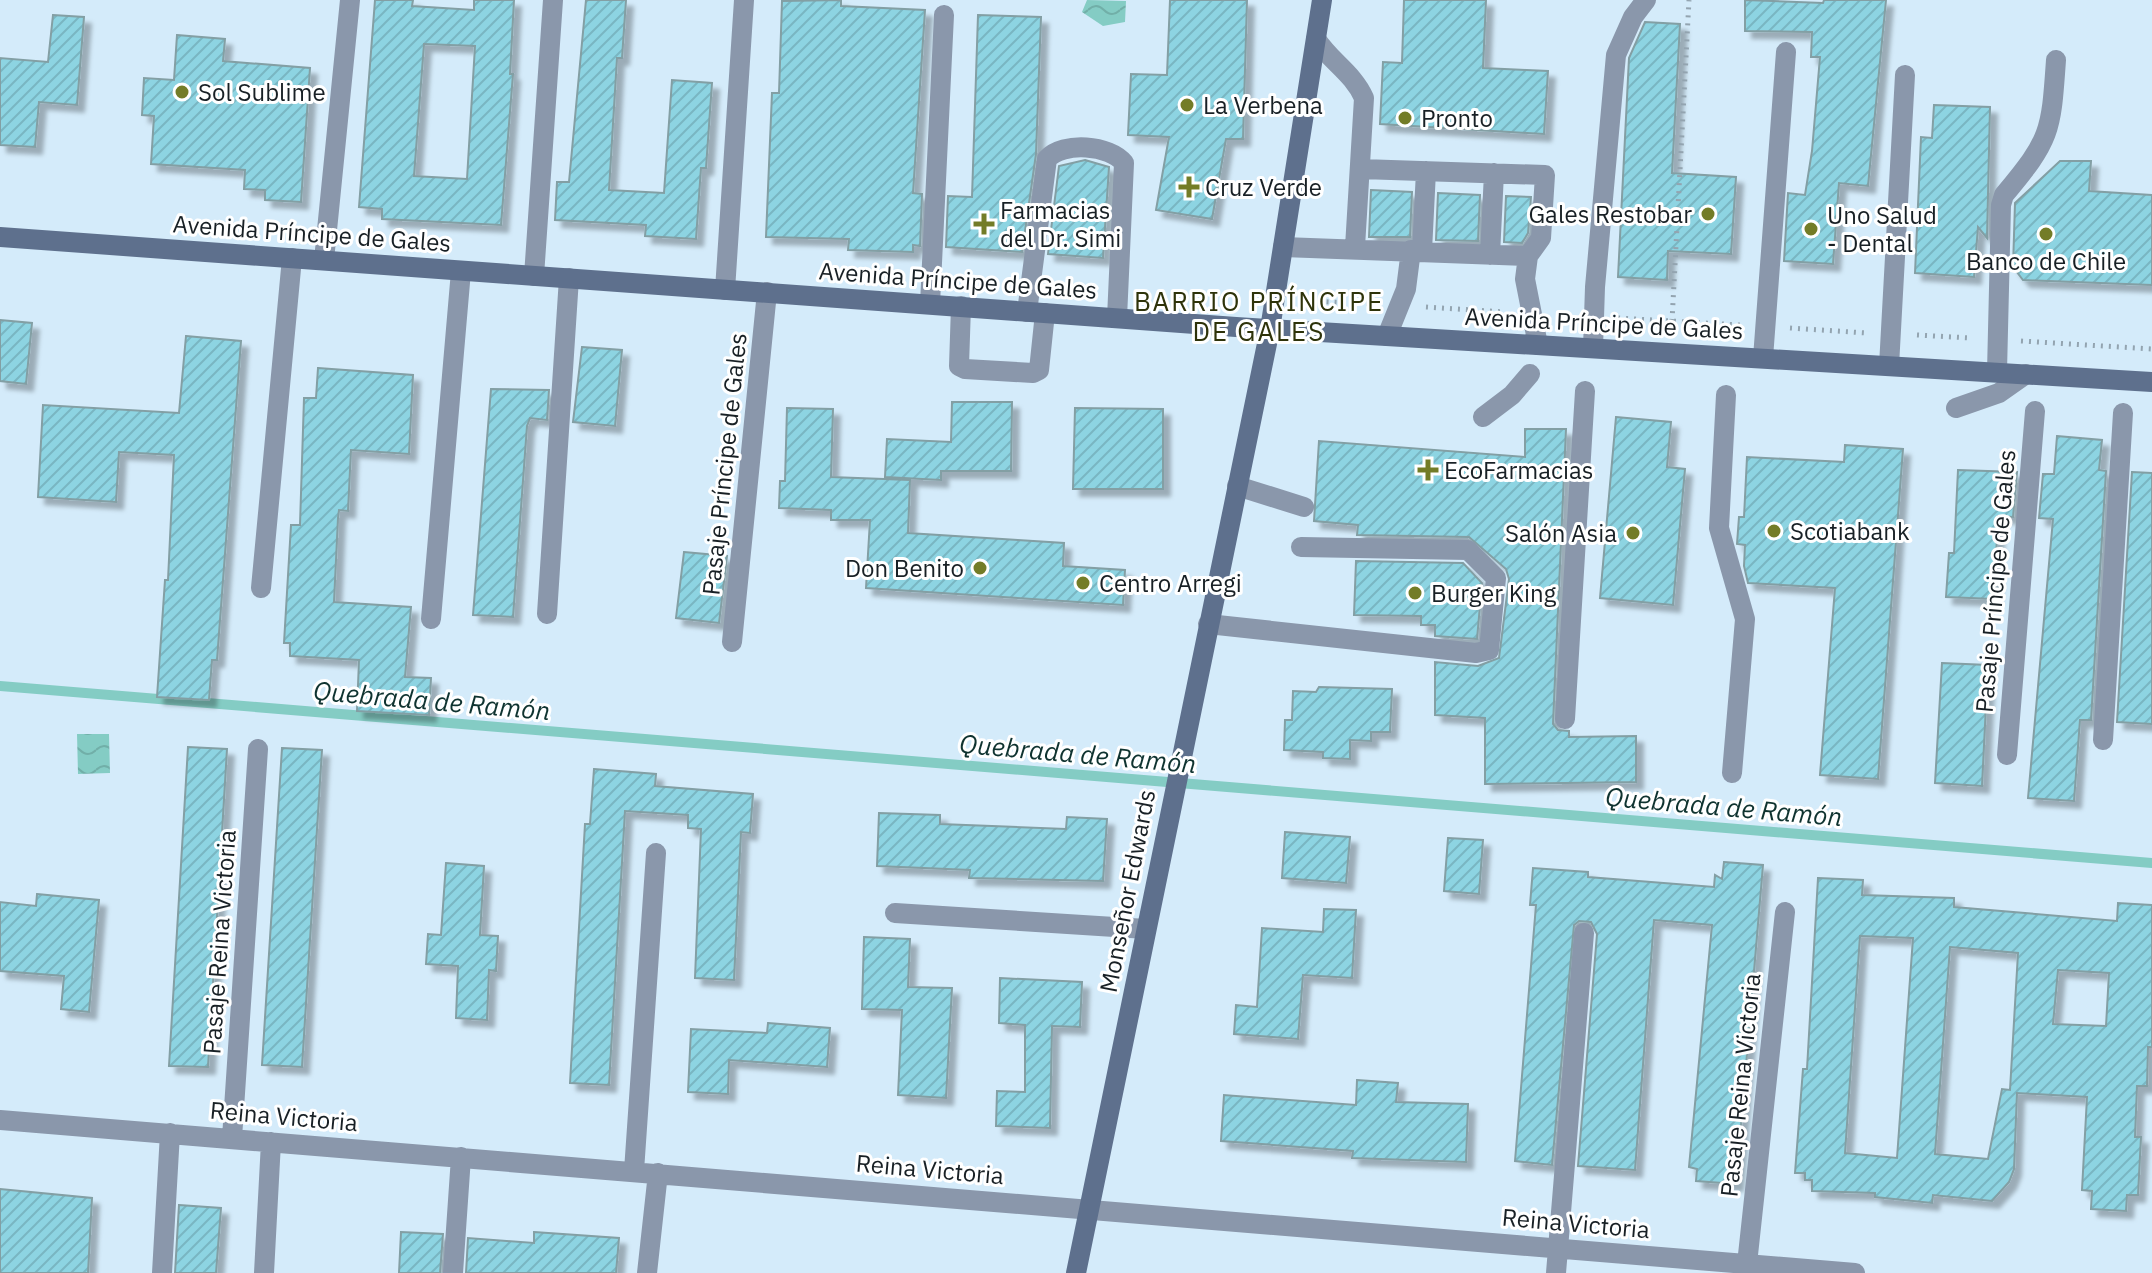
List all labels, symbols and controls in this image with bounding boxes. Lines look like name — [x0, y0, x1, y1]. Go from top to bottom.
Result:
place label: Sol Sublime — [198, 76, 326, 108]
marker: Sol Sublime — [173, 83, 191, 101]
place label: La Verbena — [1203, 89, 1323, 121]
marker: La Verbena — [1178, 96, 1196, 114]
place label: Pronto — [1421, 102, 1493, 134]
marker: Pronto — [1396, 109, 1414, 127]
place label: Cruz Verde — [1205, 171, 1322, 203]
marker: Cruz Verde — [1180, 178, 1198, 196]
place label: Farmacias del Dr. Simi — [1000, 194, 1121, 254]
place label: Gales Restobar — [1528, 198, 1692, 230]
place label: Uno Salud - Dental — [1827, 199, 1937, 259]
marker: Gales Restobar — [1699, 205, 1717, 223]
street label: Avenida Príncipe de Gales — [172, 207, 452, 259]
marker: Farmacias del Dr. Simi — [975, 215, 993, 233]
marker: Uno Salud - Dental — [1802, 220, 1820, 238]
marker: Banco de Chile — [2037, 225, 2055, 243]
place label: Banco de Chile — [1966, 245, 2126, 277]
street label: Avenida Príncipe de Gales — [818, 254, 1098, 306]
district label: BARRIO PRÍNCIPE DE GALES — [1134, 284, 1384, 348]
street label: Avenida Príncipe de Gales — [1464, 300, 1744, 346]
street label: Pasaje Príncipe de Gales — [694, 331, 754, 597]
street label: Pasaje Príncipe de Gales — [1968, 448, 2022, 714]
place label: EcoFarmacias — [1444, 454, 1594, 486]
marker: EcoFarmacias — [1419, 461, 1437, 479]
place label: Scotiabank — [1790, 515, 1910, 547]
place label: Salón Asia — [1505, 517, 1617, 549]
marker: Scotiabank — [1765, 522, 1783, 540]
marker: Salón Asia — [1624, 524, 1642, 542]
place label: Don Benito — [845, 552, 964, 584]
marker: Don Benito — [971, 559, 989, 577]
place label: Centro Arregi — [1099, 567, 1242, 599]
marker: Centro Arregi — [1074, 574, 1092, 592]
place label: Burger King — [1431, 577, 1557, 609]
marker: Burger King — [1406, 584, 1424, 602]
water label: Quebrada de Ramón — [312, 673, 552, 727]
water label: Quebrada de Ramón — [958, 726, 1198, 780]
water label: Quebrada de Ramón — [1604, 779, 1844, 833]
street label: Monseñor Edwards — [1092, 787, 1162, 995]
street label: Pasaje Reina Victoria — [195, 829, 243, 1055]
street label: Pasaje Reina Victoria — [1712, 971, 1768, 1198]
street label: Reina Victoria — [209, 1094, 359, 1138]
street label: Reina Victoria — [855, 1147, 1005, 1191]
street label: Reina Victoria — [1501, 1201, 1651, 1245]

